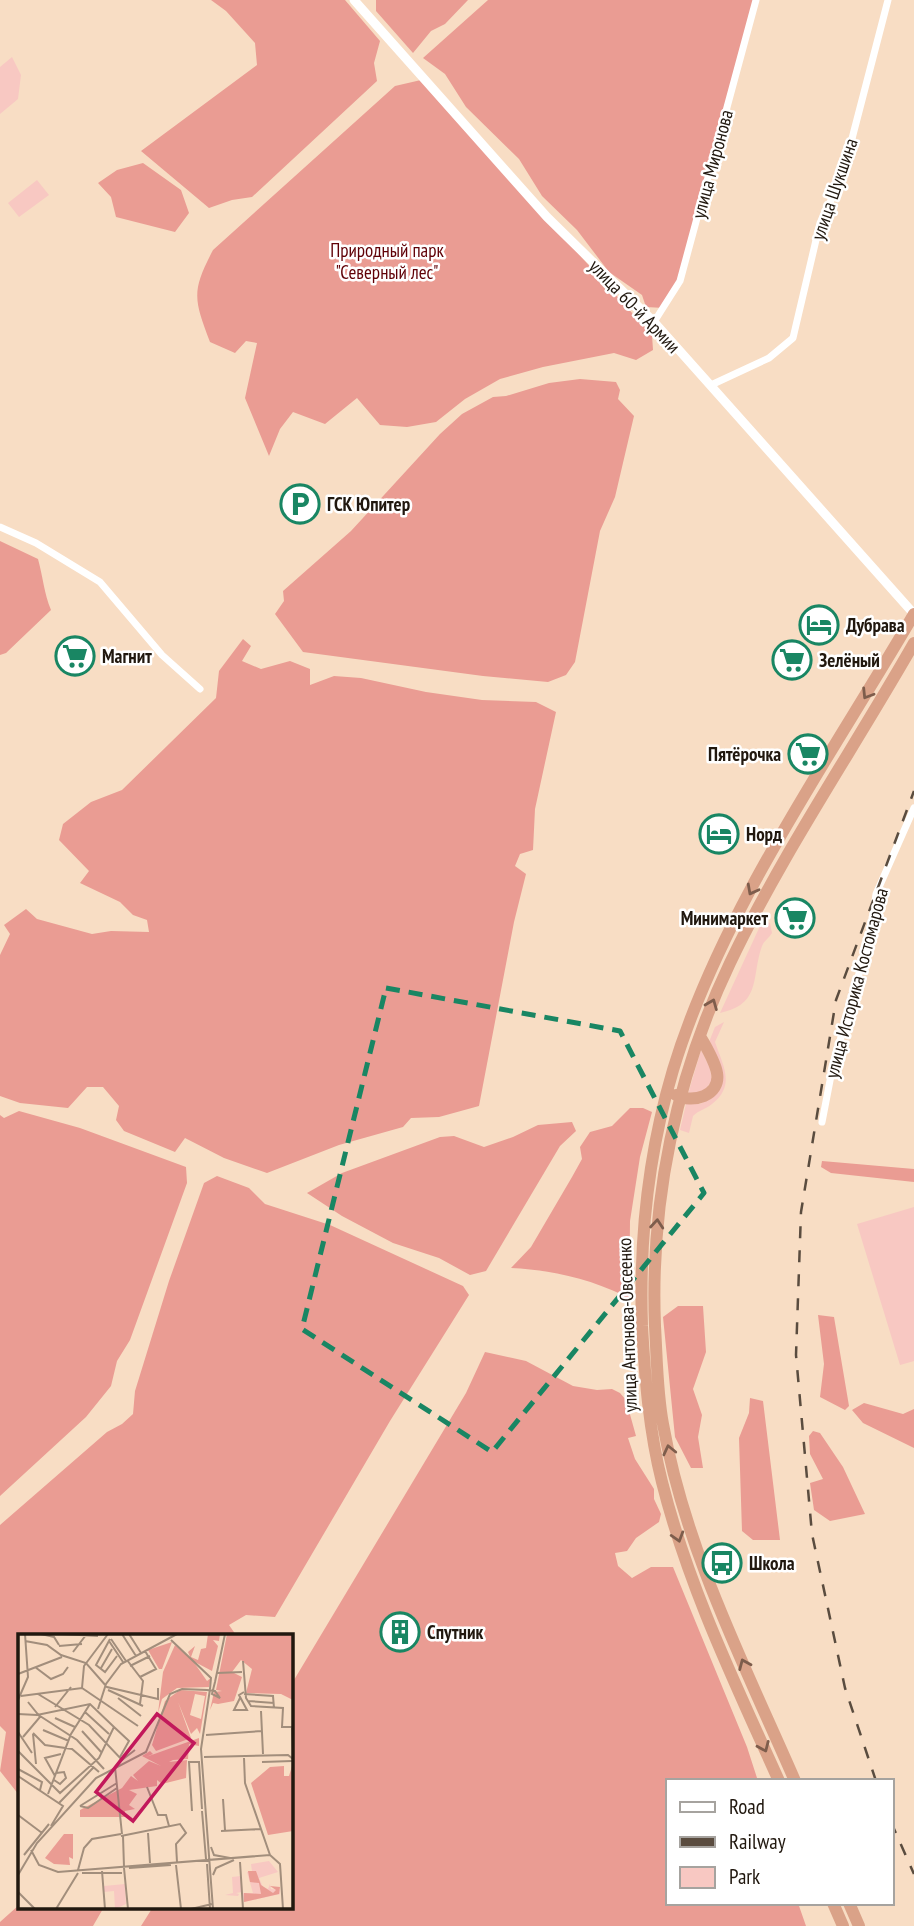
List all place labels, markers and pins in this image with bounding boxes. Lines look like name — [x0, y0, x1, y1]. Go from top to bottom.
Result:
parking icon: ГСК Юпитер — [279, 483, 321, 525]
place label: ГСК Юпитер — [327, 492, 411, 516]
hotel icon: Дубрава — [798, 604, 840, 646]
place label: Дубрава — [846, 613, 905, 637]
supermarket icon: Магнит — [54, 635, 96, 677]
supermarket icon: Зелёный — [771, 639, 813, 681]
place label: Магнит — [102, 644, 152, 668]
place label: Зелёный — [819, 648, 880, 672]
supermarket icon: Пятёрочка — [787, 733, 829, 775]
place label: Пятёрочка — [708, 742, 781, 766]
hotel icon: Норд — [698, 813, 740, 855]
place label: Норд — [746, 822, 782, 846]
supermarket icon: Минимаркет — [774, 897, 816, 939]
place label: Минимаркет — [681, 906, 768, 930]
bus stop icon: Школа — [701, 1542, 743, 1584]
place label: Школа — [749, 1551, 795, 1575]
building icon: Спутник — [379, 1611, 421, 1653]
place label: Спутник — [427, 1620, 484, 1644]

